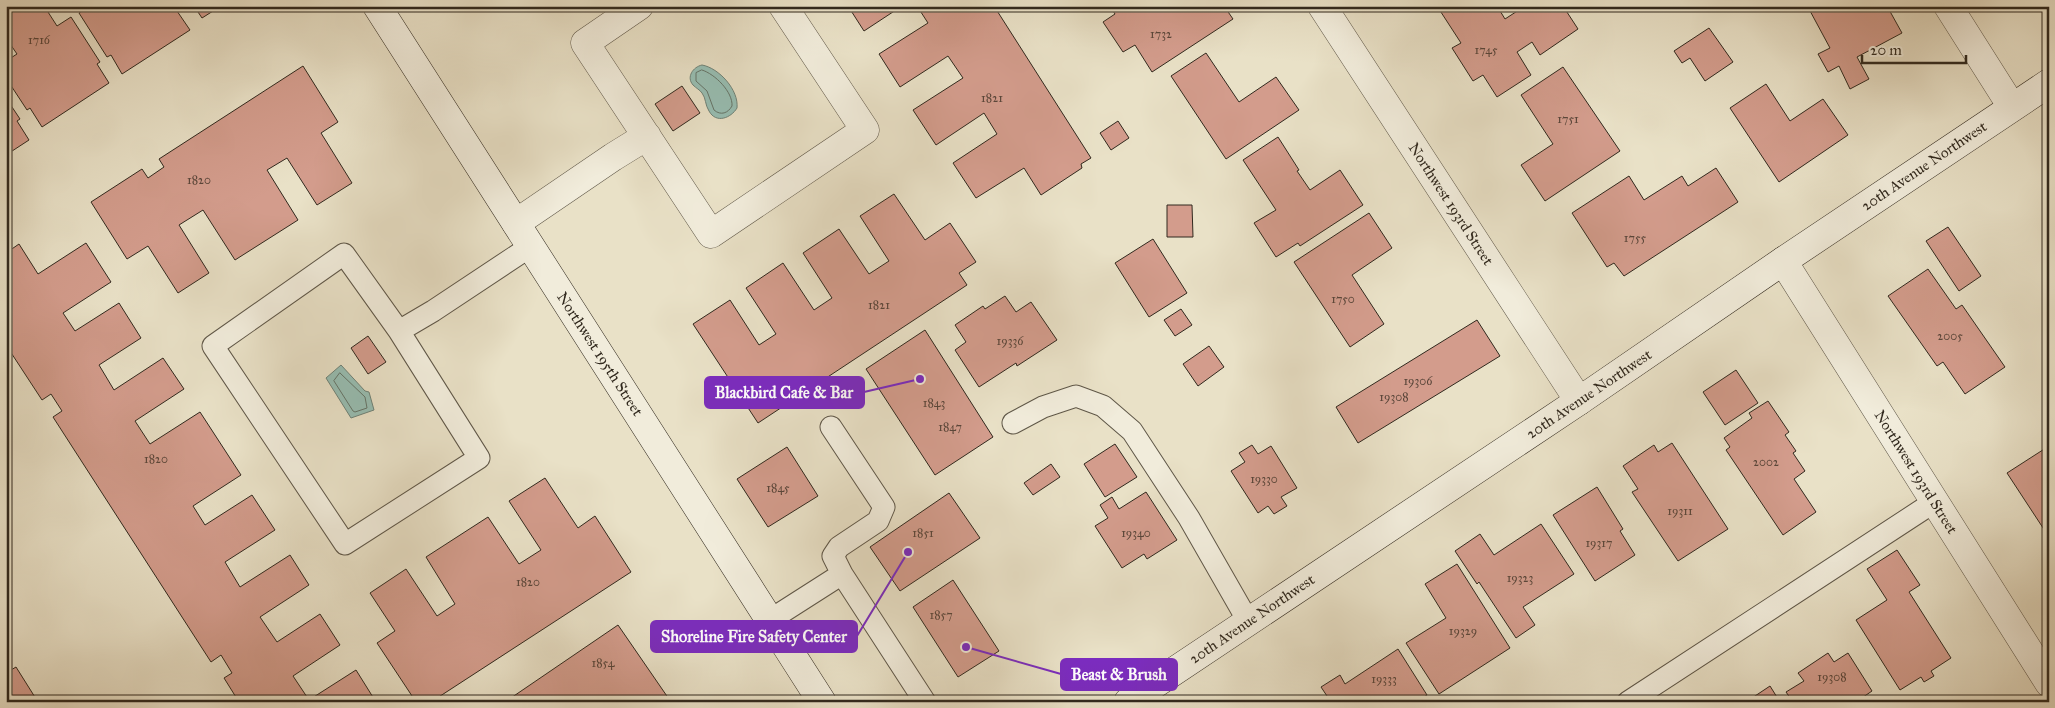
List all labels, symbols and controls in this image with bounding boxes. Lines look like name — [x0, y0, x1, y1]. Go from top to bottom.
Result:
house number: 1732 — [1150, 27, 1172, 41]
scale bar — [1862, 32, 1966, 64]
house number: 1716 — [28, 33, 51, 47]
text: 20 m — [1870, 41, 1902, 59]
house number: 1745 — [1474, 43, 1498, 57]
house number: 1821 — [981, 91, 1003, 105]
house number: 1751 — [1557, 112, 1579, 126]
street label: 20th Avenue Northwest — [1858, 117, 1991, 215]
street label: Northwest 193rd Street — [1405, 139, 1498, 269]
house number: 1820 — [187, 173, 211, 187]
house number: 1755 — [1624, 231, 1647, 245]
street label: Northwest 195th Street — [553, 289, 647, 420]
house number: 1750 — [1331, 292, 1355, 306]
house number: 1821 — [868, 298, 890, 312]
house number: 2005 — [1937, 329, 1963, 343]
house number: 19336 — [997, 334, 1024, 348]
street label: 20th Avenue Northwest — [1523, 345, 1656, 443]
house number: 19306 — [1403, 374, 1433, 388]
callout: Blackbird Cafe & Bar — [705, 377, 864, 408]
text: Blackbird Cafe & Bar — [715, 383, 854, 402]
house number: 19308 — [1379, 390, 1409, 404]
house number: 1843 — [923, 396, 946, 410]
street label: Northwest 193rd Street — [1871, 407, 1962, 538]
house number: 1847 — [938, 420, 962, 434]
house number: 1820 — [144, 452, 168, 466]
house number: 2002 — [1753, 455, 1779, 469]
house number: 19330 — [1250, 472, 1278, 486]
house number: 1845 — [766, 481, 790, 495]
house number: 19311 — [1667, 504, 1693, 518]
house number: 1851 — [912, 526, 934, 540]
house number: 19340 — [1121, 526, 1151, 540]
house number: 19317 — [1585, 536, 1613, 550]
street label: 20th Avenue Northwest — [1186, 570, 1319, 668]
house number: 19323 — [1507, 571, 1534, 585]
house number: 1820 — [516, 575, 540, 589]
house number: 1857 — [929, 608, 953, 622]
callout: Shoreline Fire Safety Center — [651, 621, 857, 652]
house number: 19329 — [1449, 624, 1477, 638]
text: Shoreline Fire Safety Center — [661, 627, 848, 647]
house number: 1854 — [591, 656, 615, 670]
callout: Beast & Brush — [1061, 659, 1177, 690]
text: Beast & Brush — [1071, 665, 1167, 684]
house number: 19308 — [1817, 670, 1847, 684]
house number: 19333 — [1371, 672, 1397, 686]

